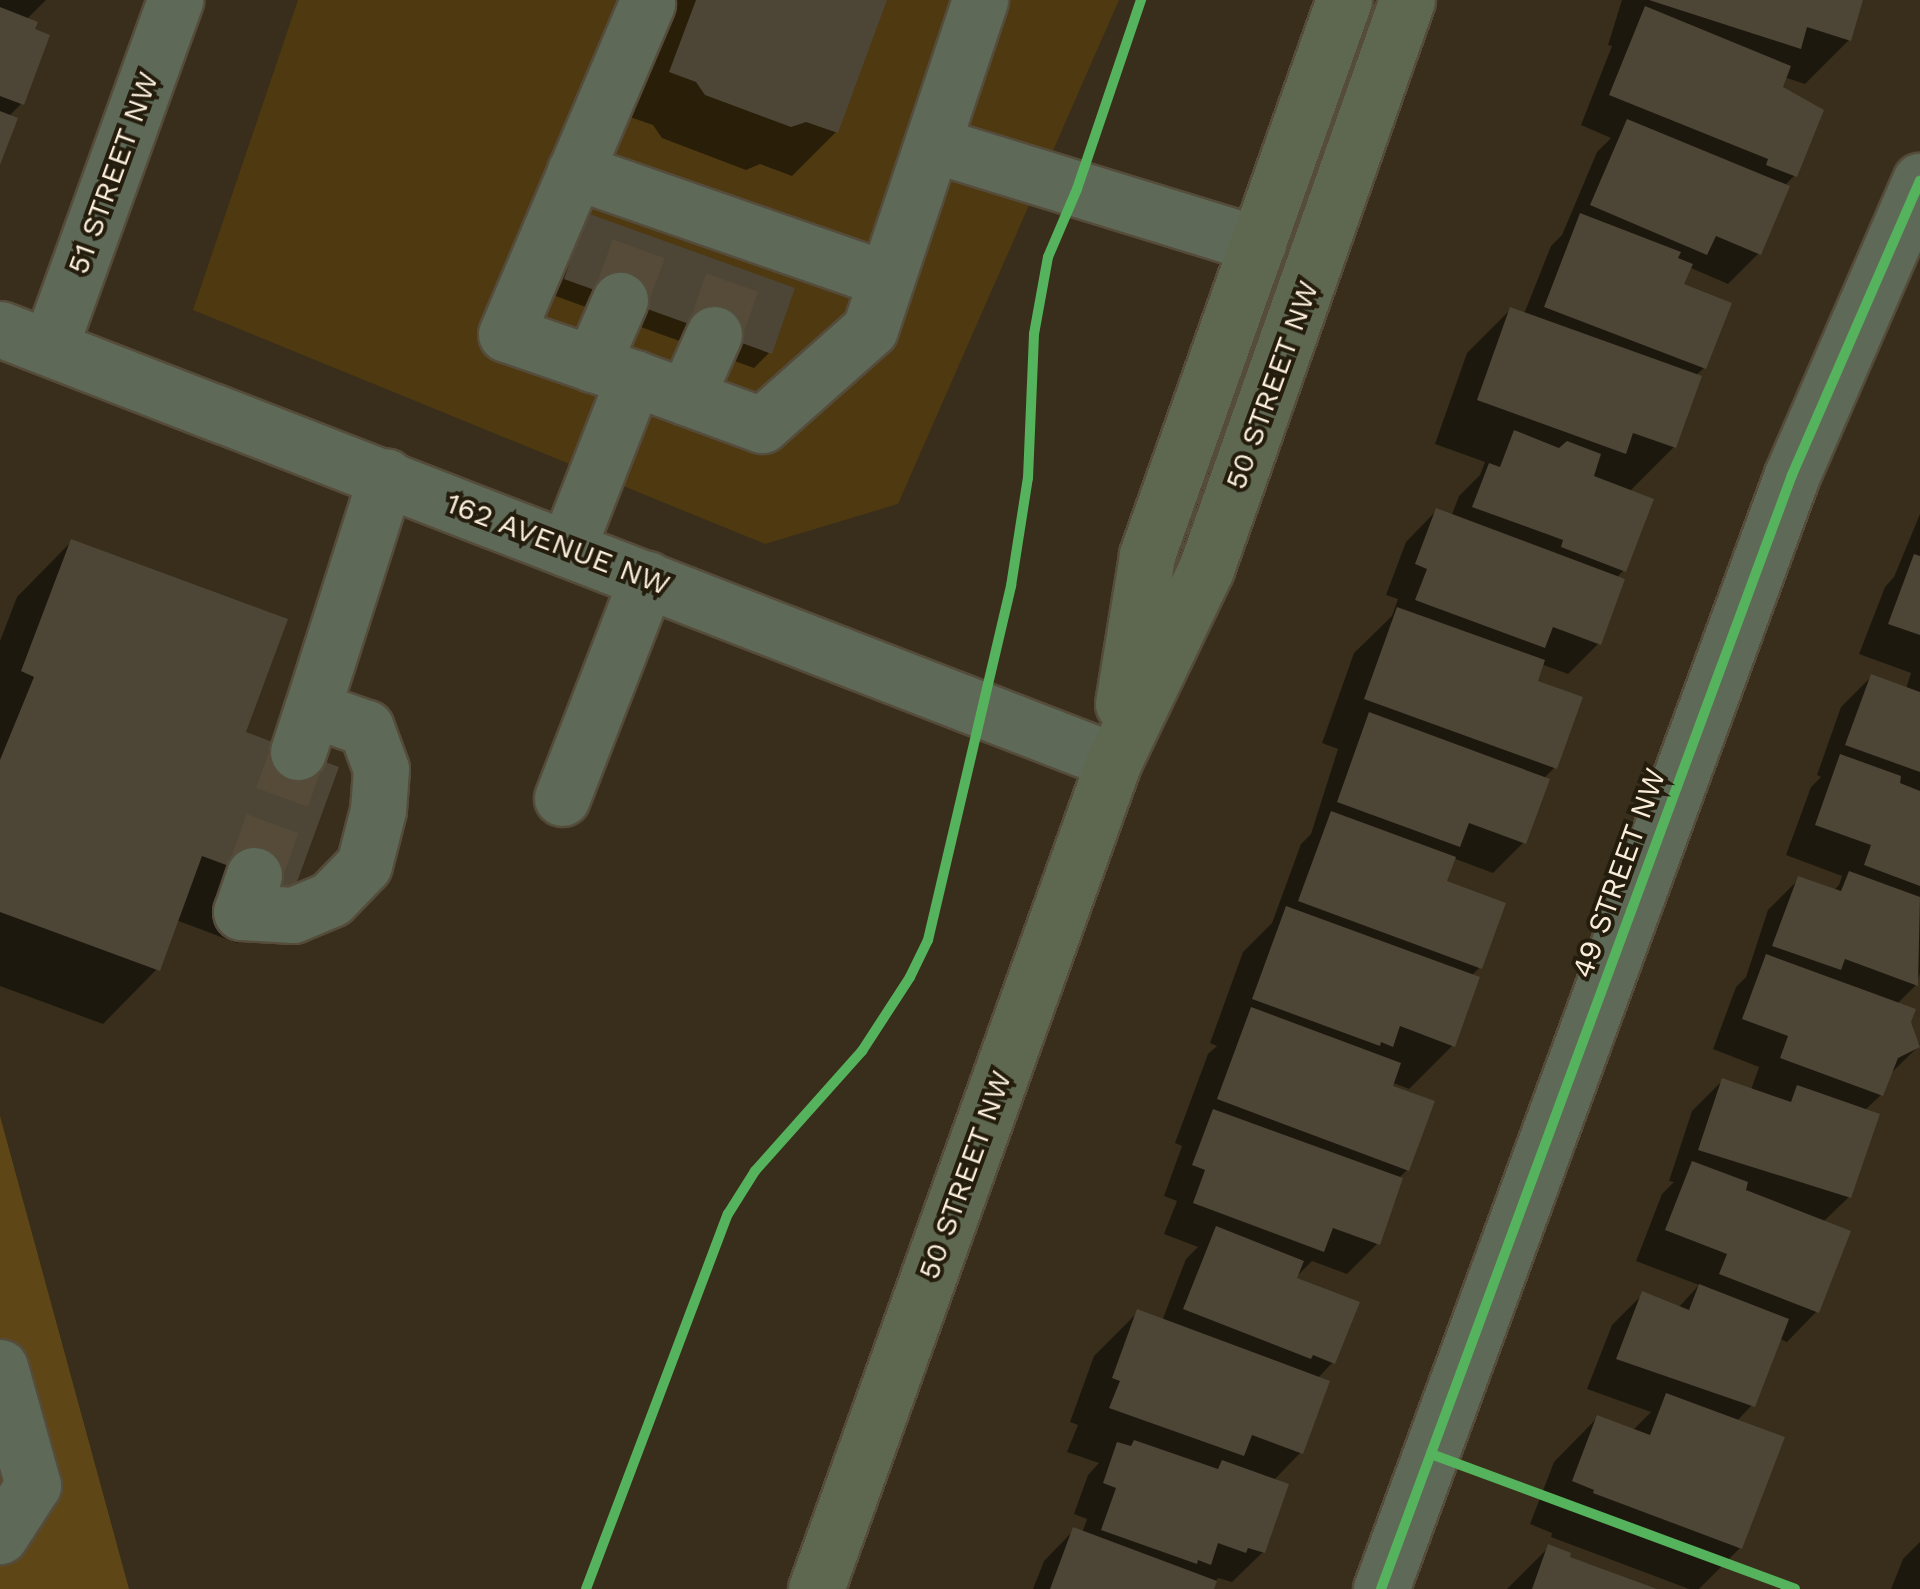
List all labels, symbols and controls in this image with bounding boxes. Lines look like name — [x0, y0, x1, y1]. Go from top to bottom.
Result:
street label: 51 STREET NW — [60, 67, 166, 279]
street label: 50 STREET NW — [1217, 275, 1327, 495]
street label: 162 AVENUE NW — [441, 485, 675, 603]
street label: 49 STREET NW — [1564, 763, 1674, 983]
street label: 50 STREET NW — [910, 1065, 1020, 1285]

